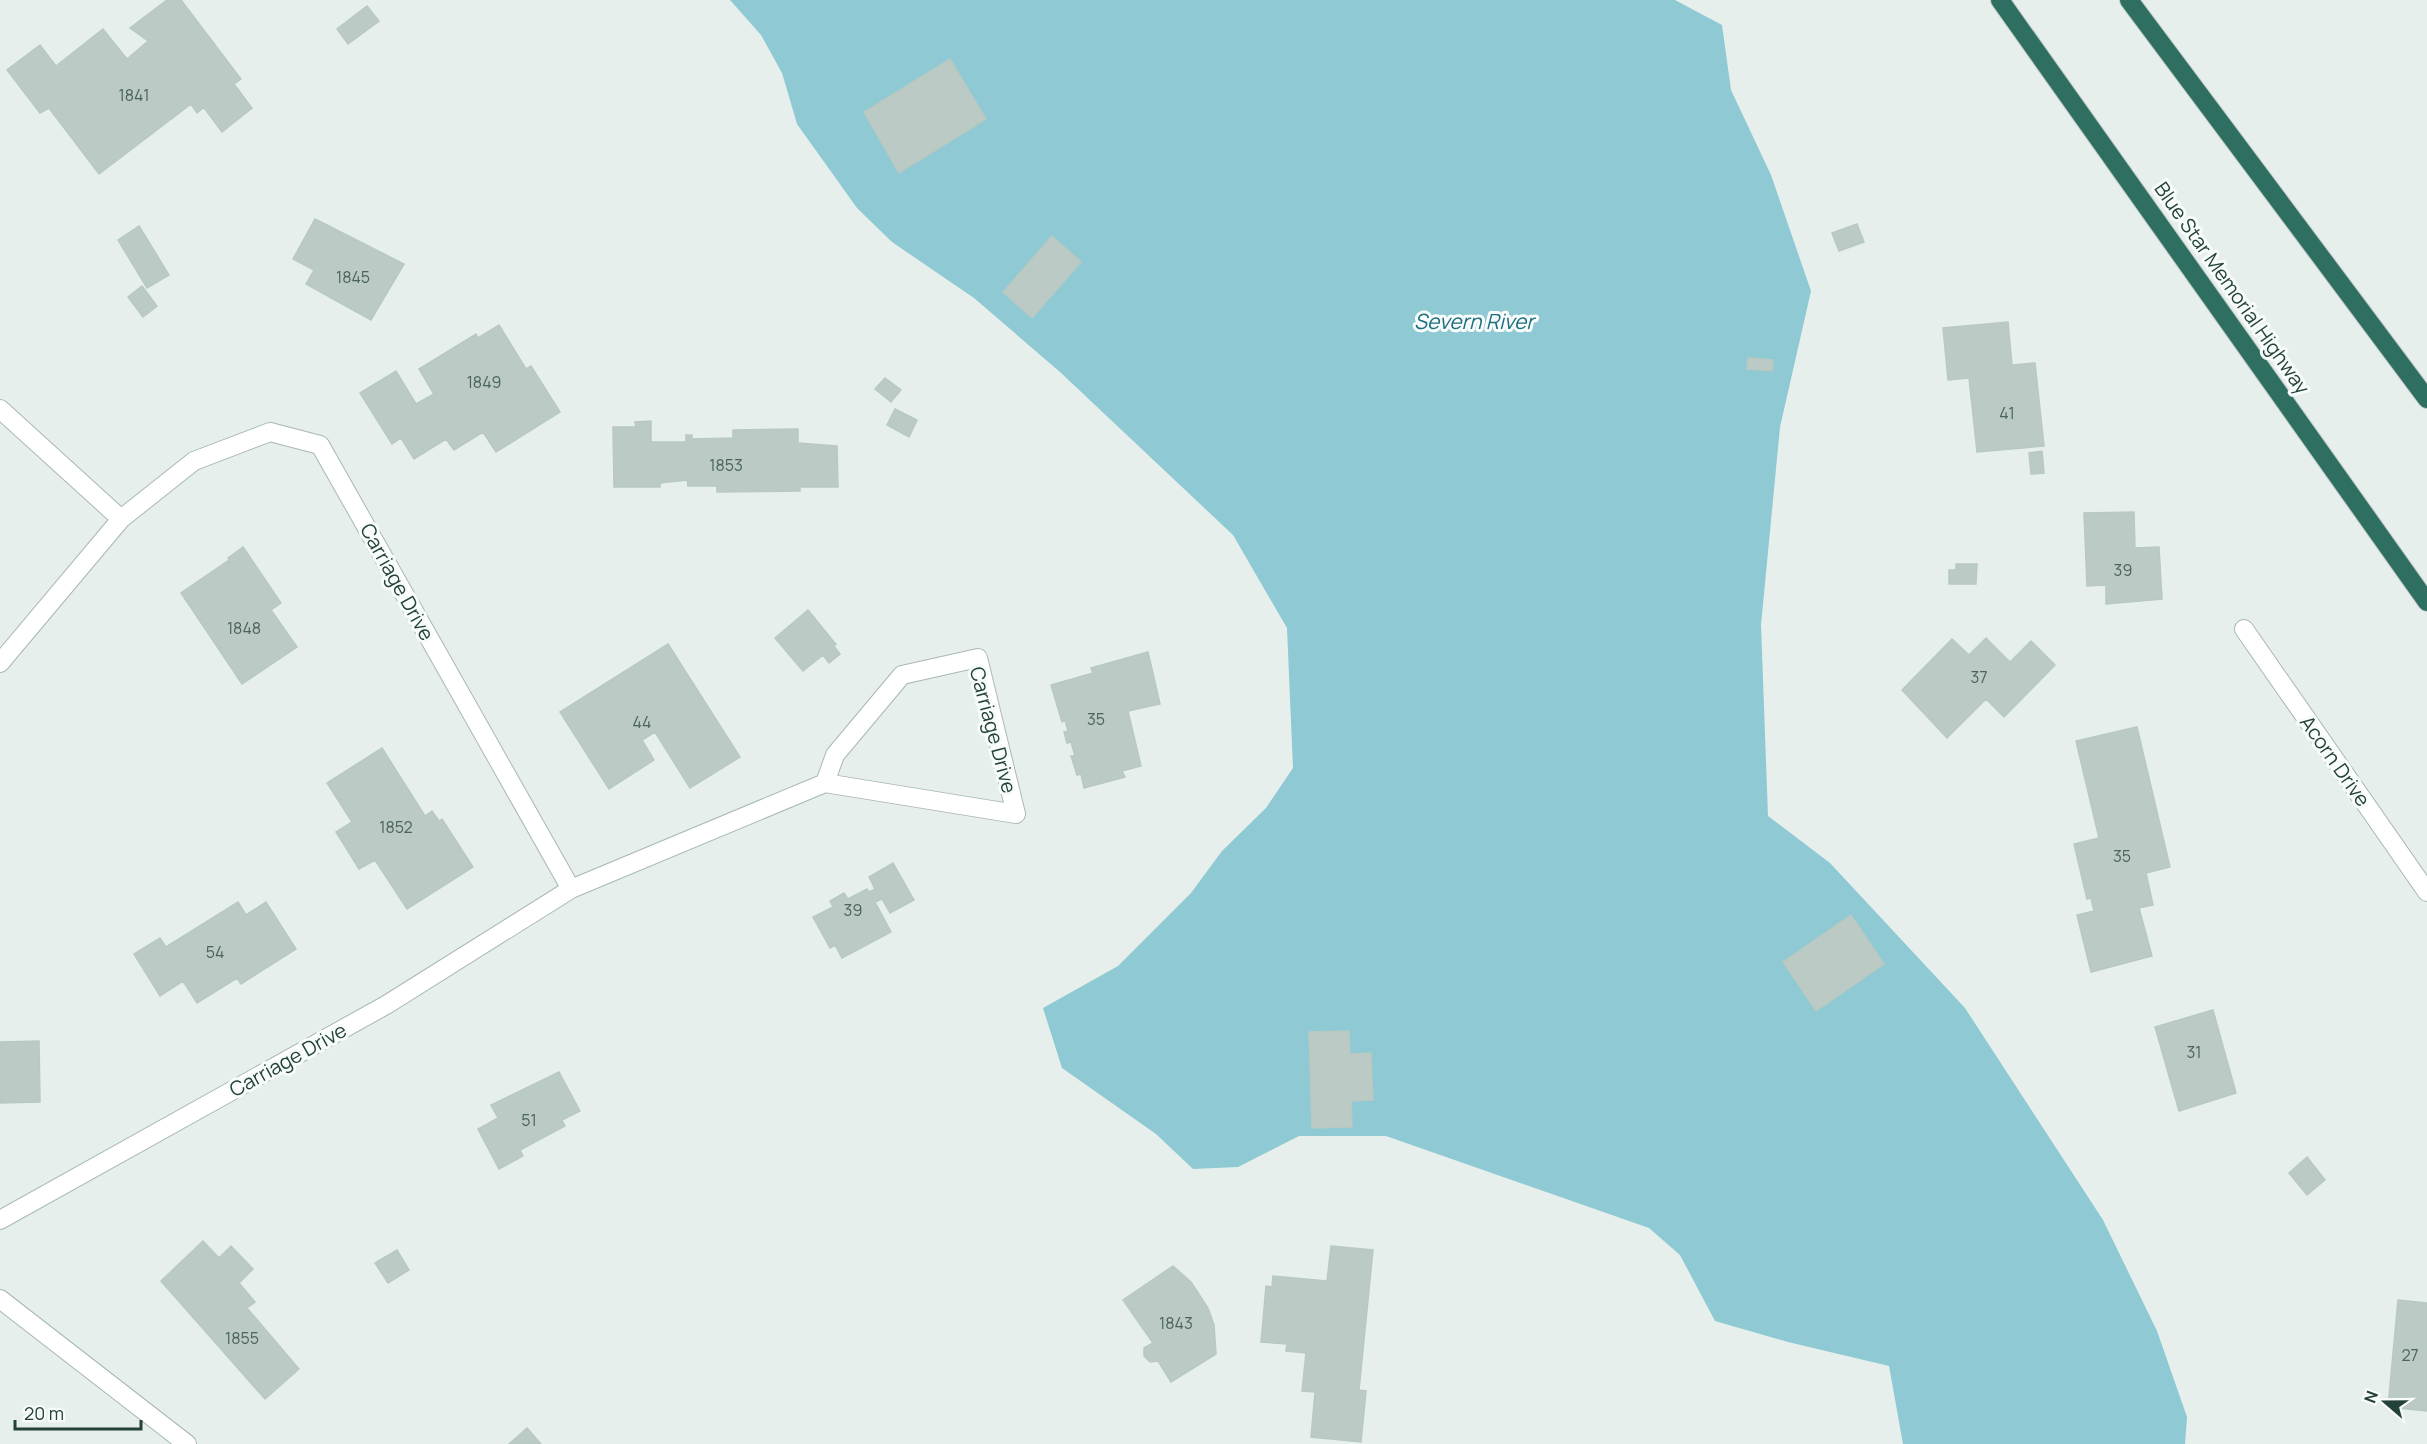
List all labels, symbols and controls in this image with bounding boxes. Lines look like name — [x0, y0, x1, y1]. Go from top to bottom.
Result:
house number: 1841 — [118, 84, 150, 106]
street label: Blue Star Memorial Highway — [2149, 176, 2316, 400]
house number: 1845 — [336, 266, 370, 288]
water label: Severn River — [1414, 307, 1536, 335]
house number: 1849 — [467, 371, 501, 393]
house number: 41 — [1999, 402, 2015, 424]
house number: 1853 — [709, 454, 743, 476]
street label: Carriage Drive — [354, 518, 441, 645]
house number: 39 — [2114, 559, 2132, 581]
house number: 1848 — [227, 617, 261, 639]
street label: Carriage Drive — [964, 664, 1023, 796]
house number: 37 — [1971, 666, 1987, 688]
house number: 35 — [1087, 708, 1105, 730]
street label: Acorn Drive — [2294, 710, 2377, 812]
house number: 44 — [632, 711, 652, 733]
house number: 1852 — [379, 816, 413, 838]
house number: 35 — [2113, 845, 2131, 867]
house number: 39 — [844, 899, 862, 921]
house number: 54 — [206, 941, 224, 963]
street label: Carriage Drive — [224, 1016, 351, 1103]
house number: 31 — [2186, 1041, 2202, 1063]
house number: 51 — [521, 1109, 537, 1131]
house number: 1843 — [1159, 1312, 1193, 1334]
house number: 1855 — [225, 1327, 259, 1349]
house number: 27 — [2401, 1344, 2419, 1366]
north arrow — [2355, 1372, 2415, 1432]
text: N — [2359, 1388, 2383, 1406]
scale bar — [15, 1393, 141, 1431]
text: 20 m — [24, 1401, 64, 1425]

